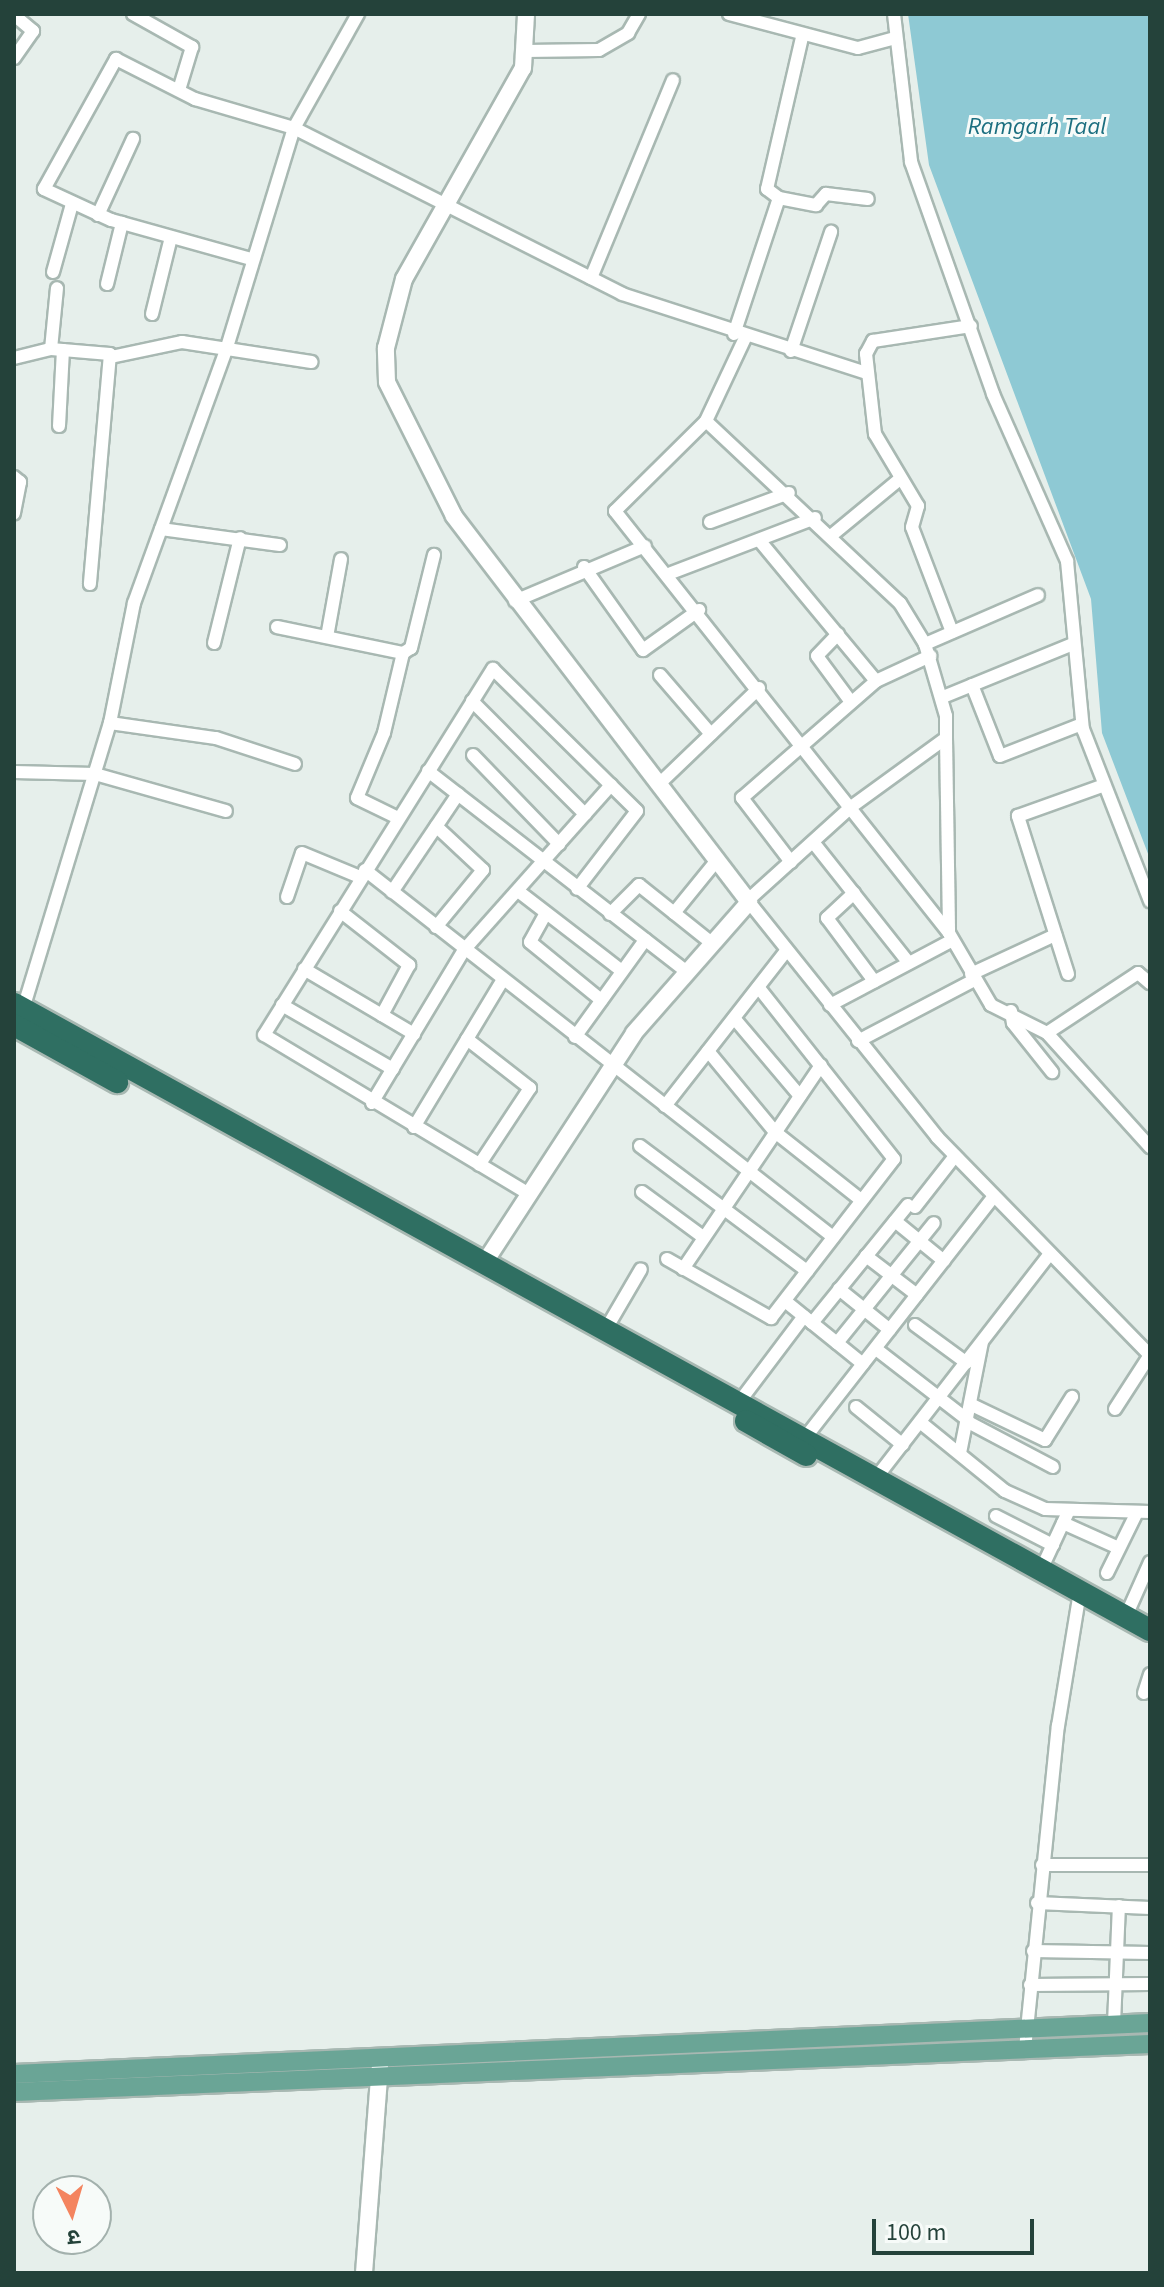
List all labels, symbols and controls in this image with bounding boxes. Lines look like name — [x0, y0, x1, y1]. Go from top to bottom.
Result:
water label: Ramgarh Taal — [968, 113, 1106, 141]
north arrow — [32, 2175, 112, 2255]
scale bar — [876, 2203, 1038, 2253]
text: 100 m — [886, 2215, 946, 2250]
text: उ — [66, 2220, 82, 2253]

